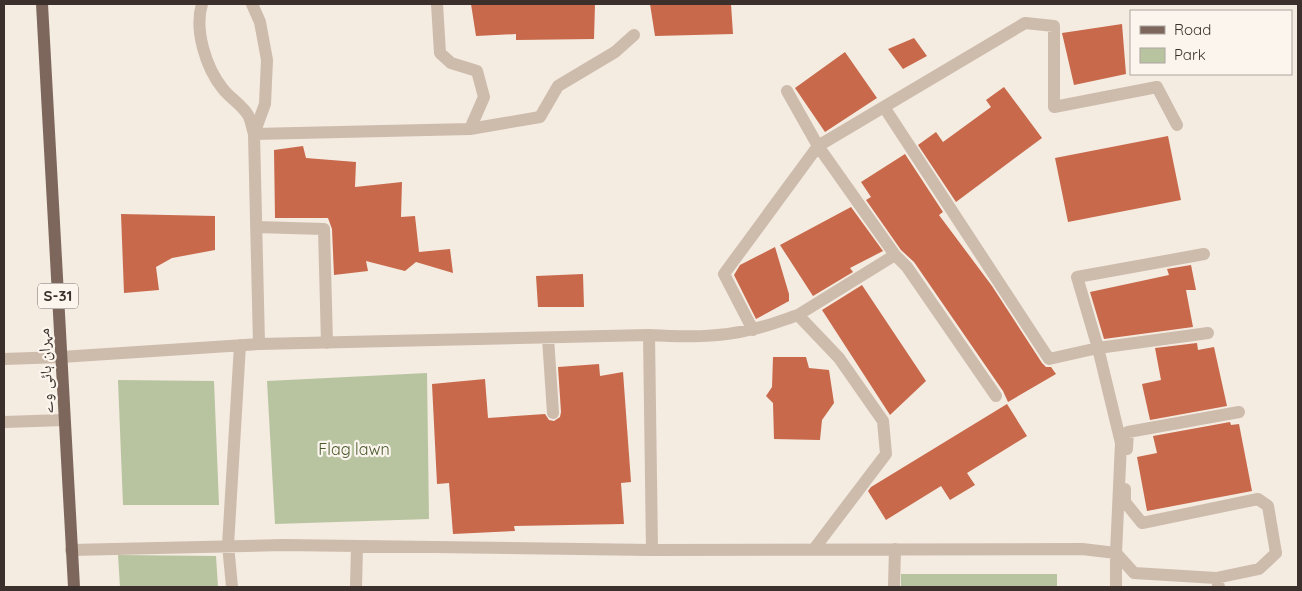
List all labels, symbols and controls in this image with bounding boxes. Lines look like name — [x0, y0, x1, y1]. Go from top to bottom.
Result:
legend — [1130, 10, 1292, 75]
text: Road — [1174, 20, 1211, 39]
text: Park — [1174, 45, 1206, 64]
road number: S-31 — [38, 284, 78, 308]
street label: مہران ہائی وے — [33, 328, 58, 414]
park label: Flag lawn — [318, 439, 390, 459]

